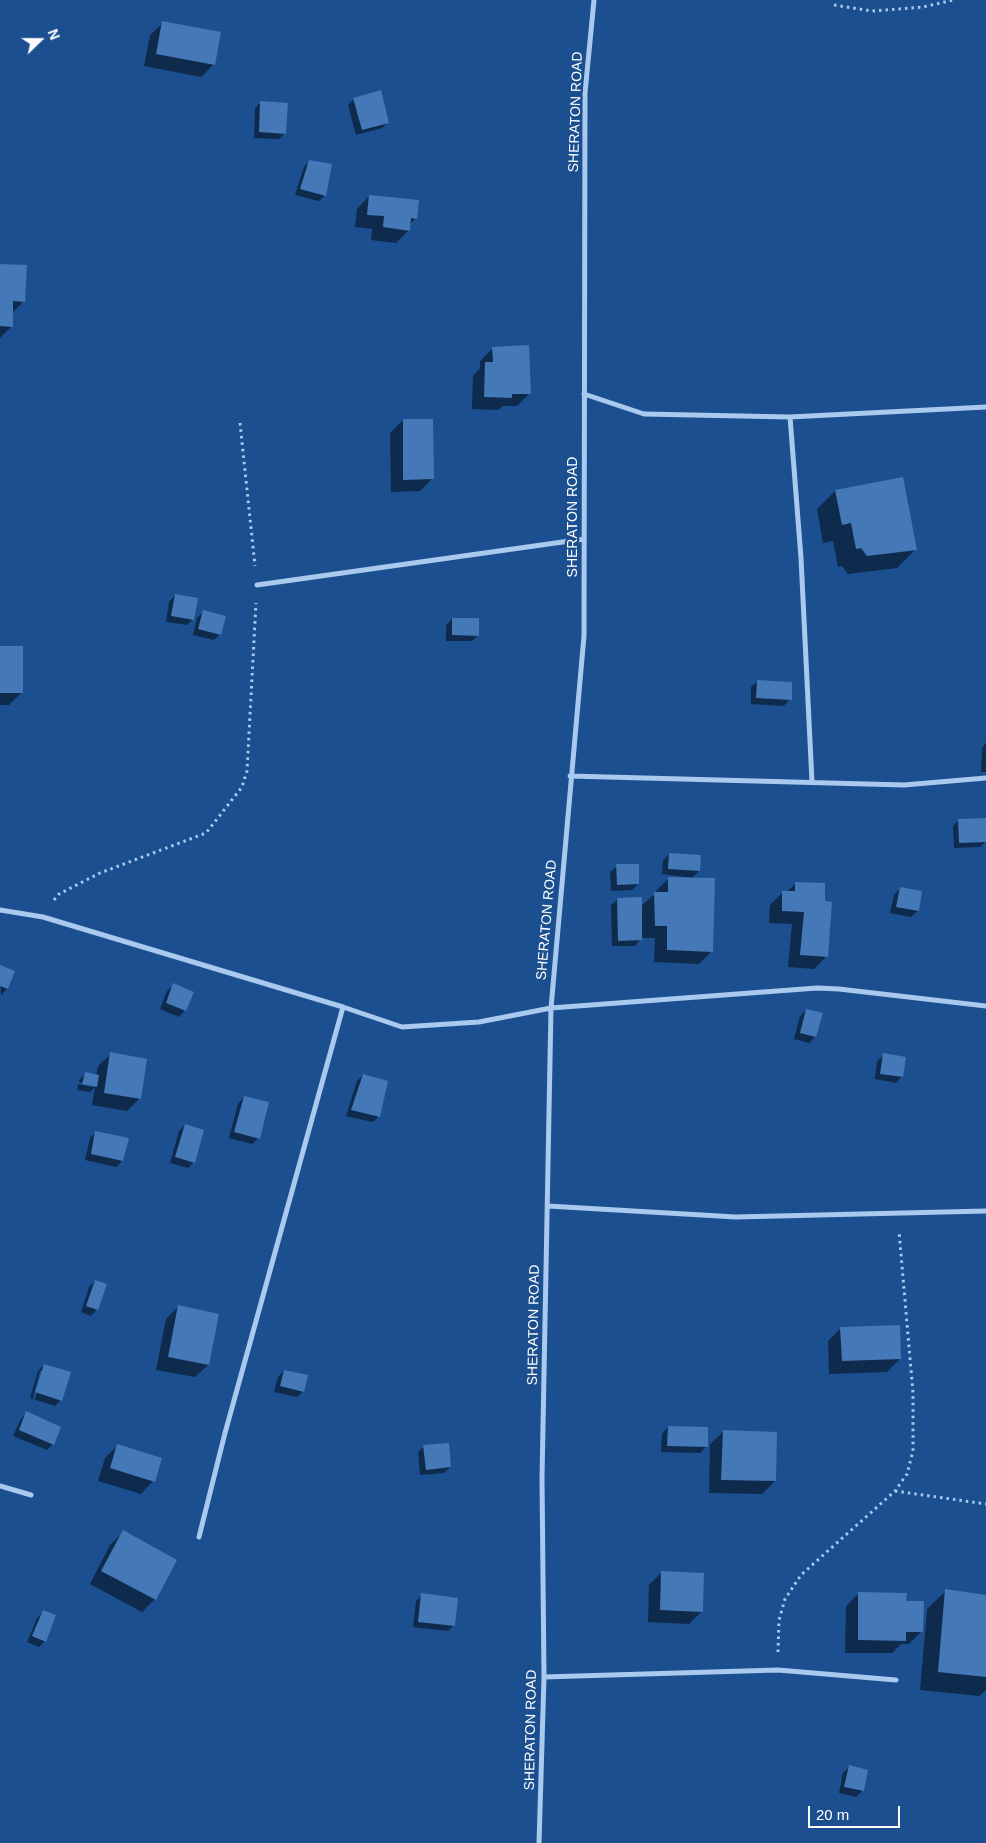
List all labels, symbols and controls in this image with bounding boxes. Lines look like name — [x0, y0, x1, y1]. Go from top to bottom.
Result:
north arrow — [15, 15, 65, 65]
text: N — [45, 27, 63, 42]
street label: SHERATON ROAD — [565, 51, 587, 173]
street label: SHERATON ROAD — [565, 457, 581, 577]
street label: SHERATON ROAD — [533, 859, 561, 981]
street label: SHERATON ROAD — [525, 1264, 543, 1386]
street label: SHERATON ROAD — [522, 1669, 540, 1791]
scale bar — [811, 1796, 904, 1828]
text: 20 m — [816, 1806, 849, 1823]

